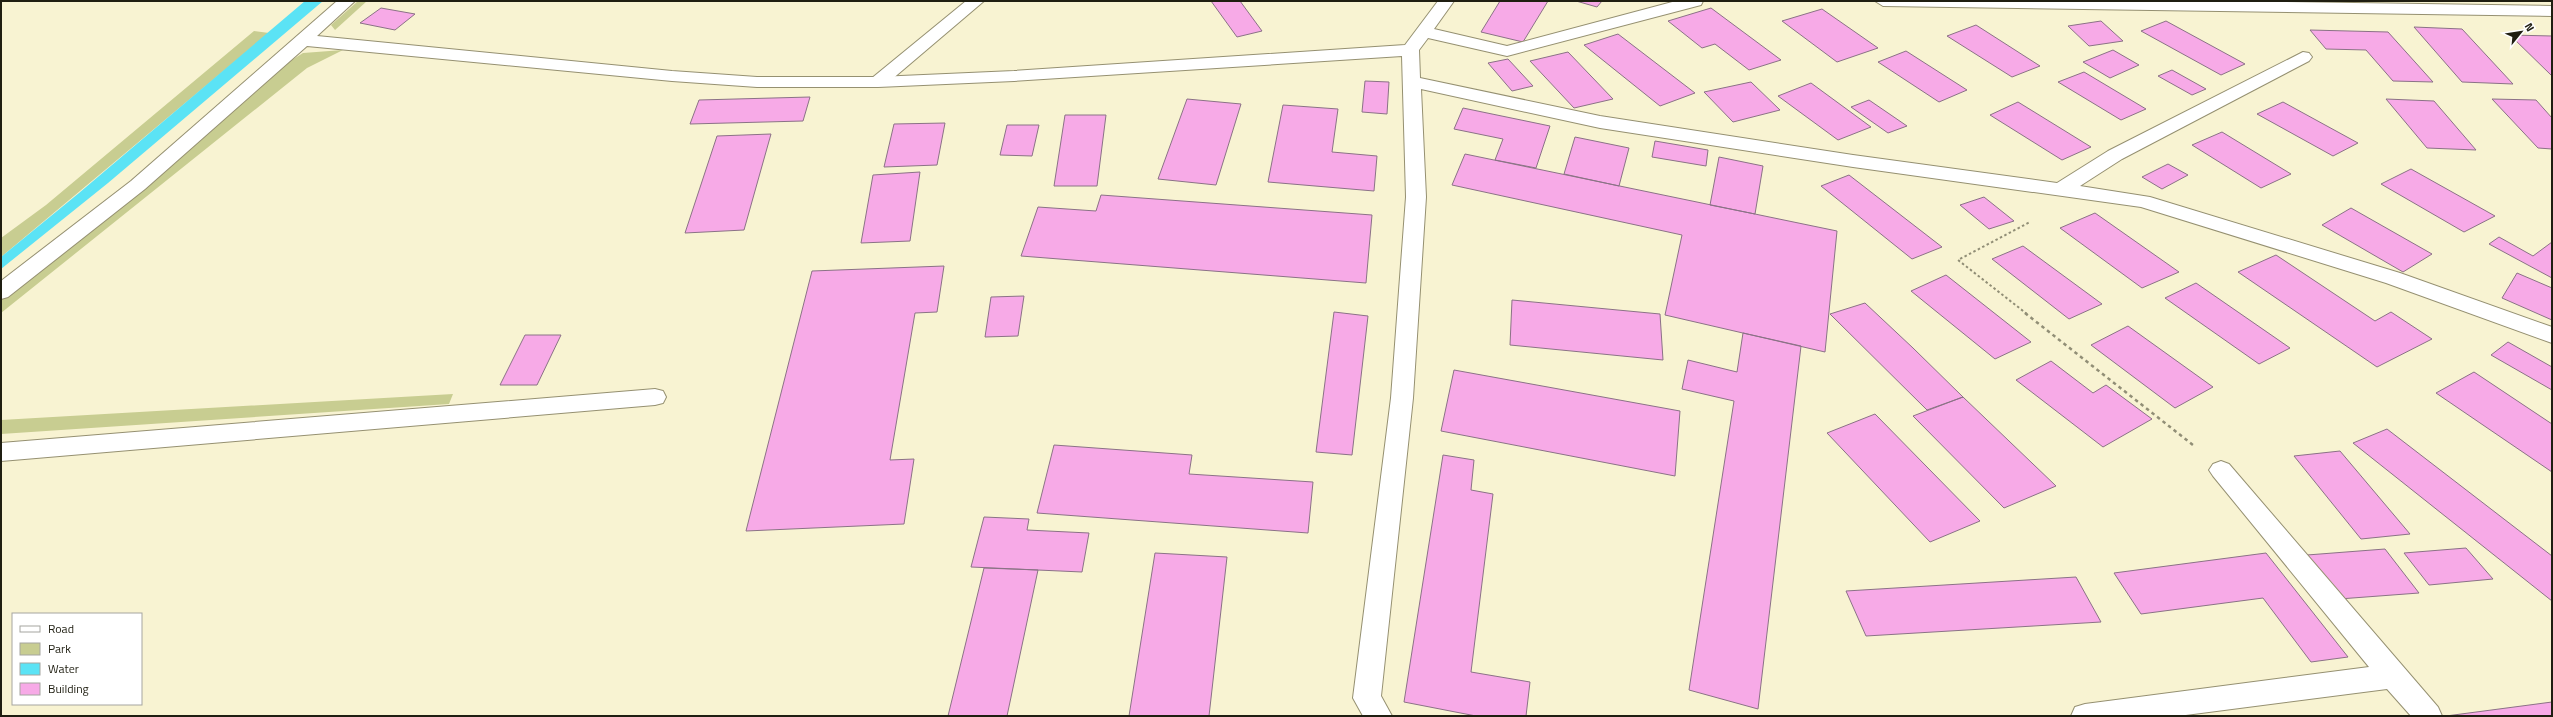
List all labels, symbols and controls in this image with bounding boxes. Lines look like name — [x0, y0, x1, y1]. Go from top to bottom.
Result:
north arrow — [2501, 12, 2541, 52]
text: N — [2521, 20, 2538, 34]
legend — [12, 613, 142, 705]
text: Road — [48, 619, 74, 638]
text: Park — [48, 639, 71, 658]
text: Water — [48, 659, 79, 678]
text: Building — [48, 679, 89, 698]

